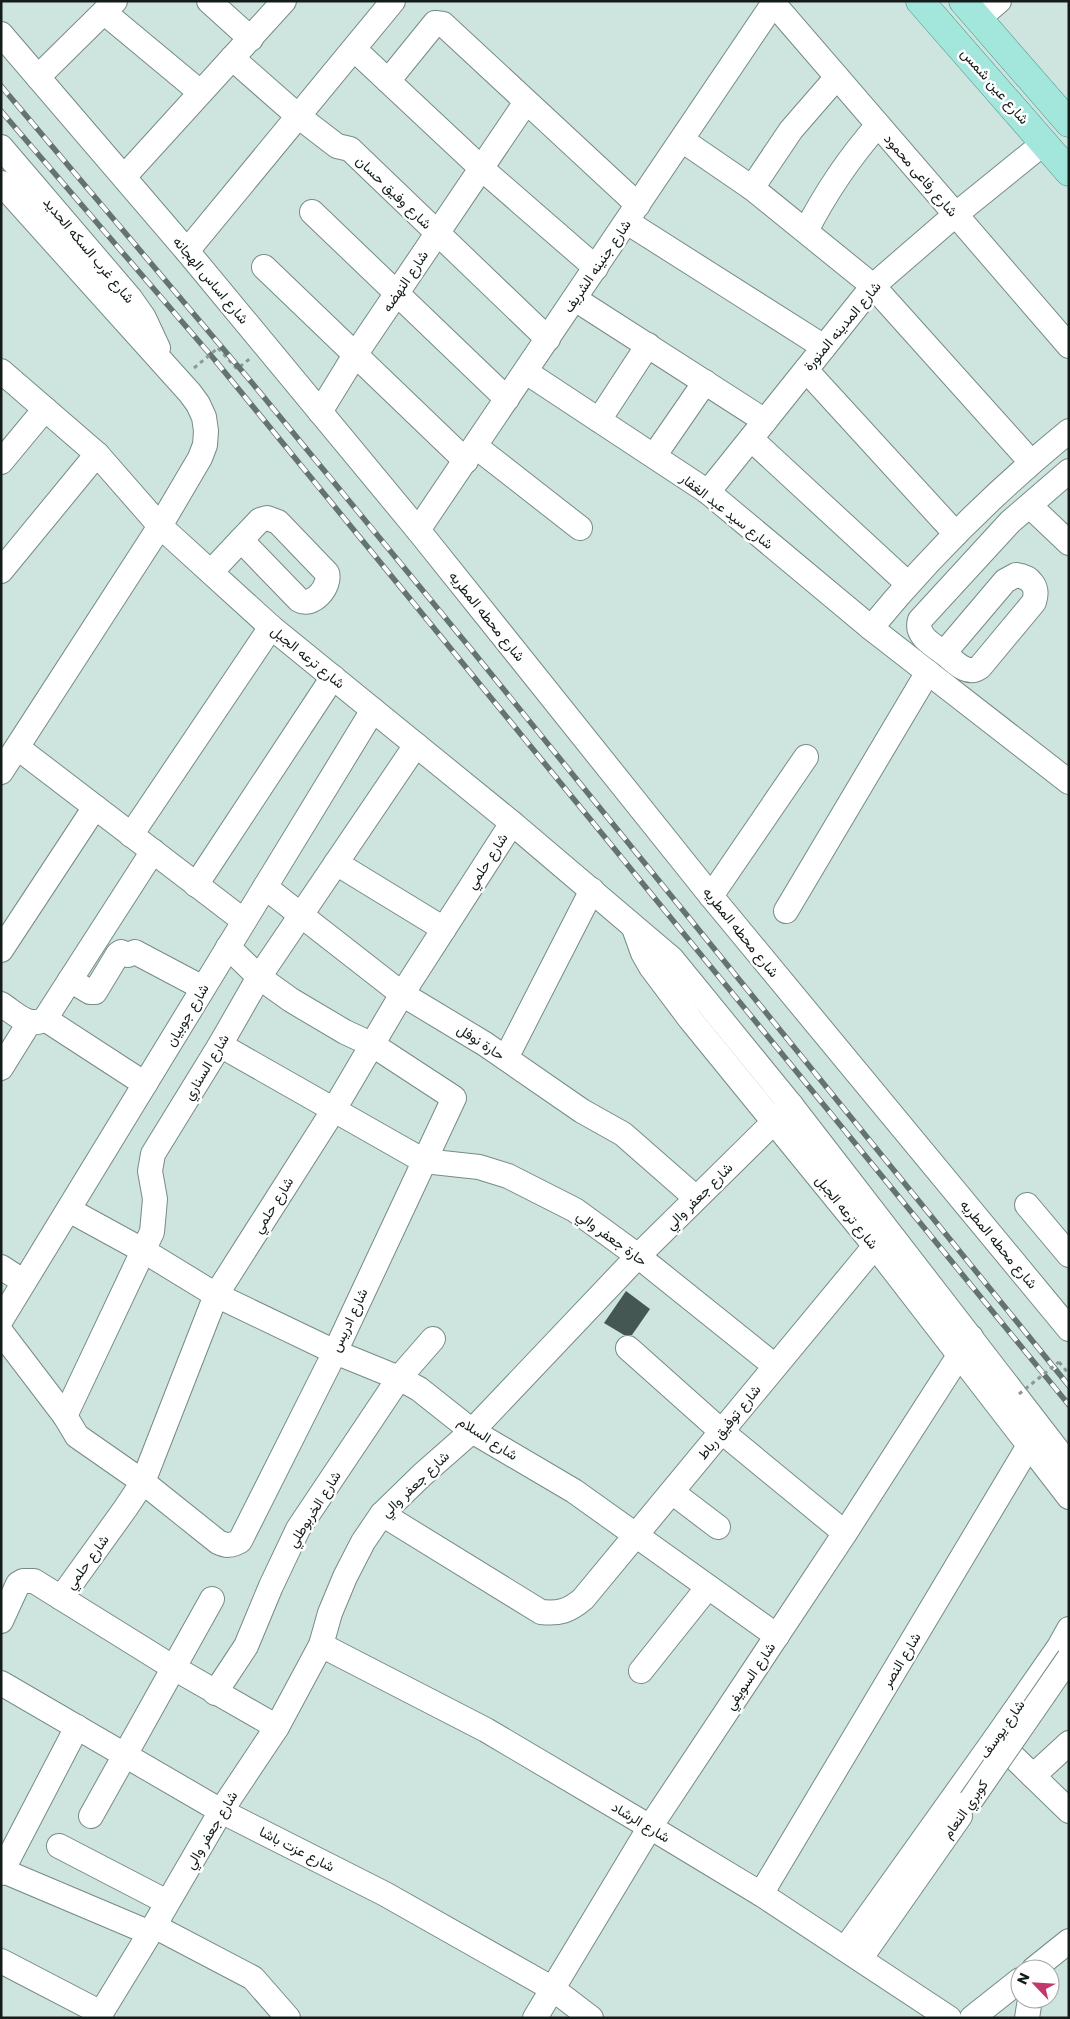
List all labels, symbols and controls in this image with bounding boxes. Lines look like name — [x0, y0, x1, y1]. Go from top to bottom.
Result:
street label: شارع عين شمس — [956, 44, 1034, 129]
street label: شارع رفاعى محمود — [879, 129, 963, 221]
street label: شارع وفيق حسان — [351, 151, 436, 234]
street label: شارع غرب السكه الحديد — [38, 193, 139, 308]
street label: شارع جنينه الشريف — [558, 215, 637, 317]
street label: شارع اساس الهجانه — [168, 232, 254, 329]
street label: شارع النهضه — [377, 246, 434, 316]
street label: شارع المدينه المنورة — [799, 277, 886, 376]
street label: شارع سيد عبد الغفار — [675, 468, 778, 555]
street label: شارع محطه المطريه — [443, 567, 530, 666]
street label: شارع ترعه الجبل — [266, 621, 349, 694]
street label: شارع حلمي — [461, 829, 514, 894]
street label: شارع محطه المطريه — [697, 883, 784, 982]
street label: شارع جوبيان — [160, 980, 214, 1051]
street label: حارة نوفل — [453, 1019, 509, 1065]
street label: شارع السناري — [178, 1030, 235, 1105]
street label: شارع جعفر والي — [661, 1158, 739, 1236]
street label: شارع ترعه الجبل — [810, 1171, 883, 1254]
street label: شارع حلمي — [248, 1173, 300, 1238]
street label: شارع محطه المطريه — [955, 1195, 1042, 1294]
street label: حارة جعفر والي — [571, 1205, 651, 1272]
street label: شارع ادريس — [326, 1285, 373, 1356]
street label: شارع توفيق رباط — [693, 1380, 766, 1464]
street label: شارع السلام — [454, 1411, 522, 1466]
street label: شارع جعفر والي — [376, 1446, 455, 1523]
street label: شارع الخربوطلي — [283, 1467, 347, 1552]
street label: شارع حلمي — [60, 1531, 115, 1595]
street label: شارع النصر — [876, 1629, 926, 1693]
street label: شارع السويفي — [720, 1638, 782, 1715]
street label: شارع يوسف — [975, 1696, 1030, 1763]
street label: كوبري النعام — [937, 1776, 994, 1844]
street label: شارع جعفر والي — [180, 1787, 244, 1874]
street label: شارع الرشاد — [608, 1797, 674, 1848]
street label: شارع عزت باشا — [255, 1821, 338, 1877]
north arrow — [1010, 1959, 1060, 2009]
text: N — [1012, 1970, 1035, 1988]

